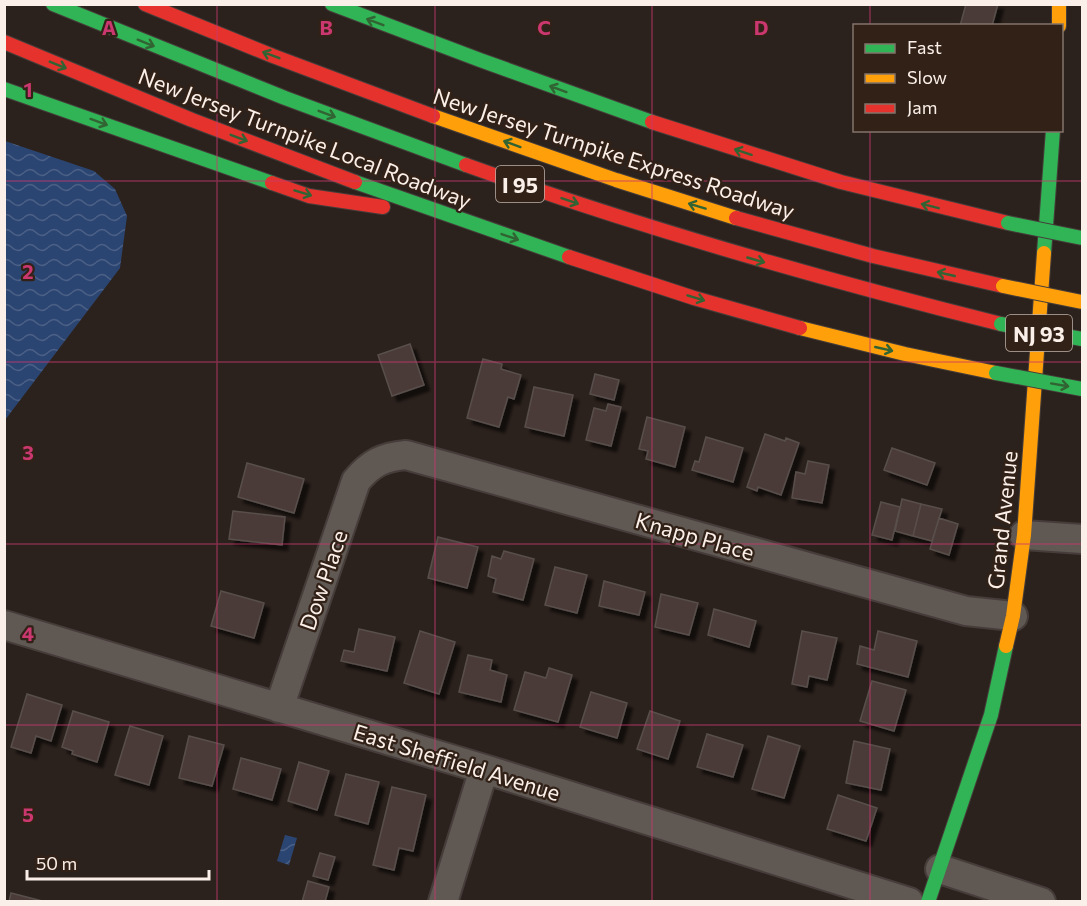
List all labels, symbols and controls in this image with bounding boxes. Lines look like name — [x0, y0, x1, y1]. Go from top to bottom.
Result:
text: A — [102, 15, 116, 39]
text: B — [319, 15, 333, 39]
one-way arrow — [367, 15, 385, 26]
text: C — [537, 15, 551, 39]
text: D — [754, 15, 768, 39]
legend — [853, 24, 1063, 132]
text: Fast — [907, 36, 942, 58]
one-way arrow — [136, 38, 154, 49]
one-way arrow — [262, 49, 280, 60]
one-way arrow — [49, 60, 67, 71]
street label: New Jersey Turnpike Local Roadway — [135, 62, 475, 214]
text: Slow — [907, 66, 947, 88]
text: 1 — [23, 77, 33, 101]
street label: New Jersey Turnpike Express Roadway — [430, 82, 798, 224]
one-way arrow — [550, 82, 568, 93]
text: Jam — [907, 96, 937, 118]
one-way arrow — [317, 110, 336, 121]
one-way arrow — [89, 118, 108, 129]
one-way arrow — [229, 133, 248, 144]
one-way arrow — [504, 138, 522, 149]
one-way arrow — [734, 145, 753, 156]
road number: I 95 — [496, 166, 544, 202]
one-way arrow — [293, 188, 312, 199]
one-way arrow — [560, 197, 579, 208]
one-way arrow — [921, 199, 940, 211]
one-way arrow — [688, 200, 707, 211]
one-way arrow — [501, 233, 519, 244]
one-way arrow — [746, 255, 765, 266]
text: 2 — [22, 259, 34, 283]
one-way arrow — [937, 268, 956, 280]
one-way arrow — [686, 293, 705, 304]
road number: NJ 93 — [1006, 315, 1072, 351]
one-way arrow — [874, 343, 893, 355]
one-way arrow — [1050, 380, 1069, 391]
text: 3 — [22, 440, 34, 464]
street label: Grand Avenue — [981, 449, 1023, 591]
street label: Knapp Place — [632, 506, 758, 566]
street label: Dow Place — [293, 526, 353, 634]
text: 4 — [22, 621, 34, 645]
street label: East Sheffield Avenue — [350, 718, 564, 806]
text: 5 — [22, 802, 34, 826]
scale bar — [27, 843, 208, 881]
text: 50 m — [36, 852, 77, 874]

